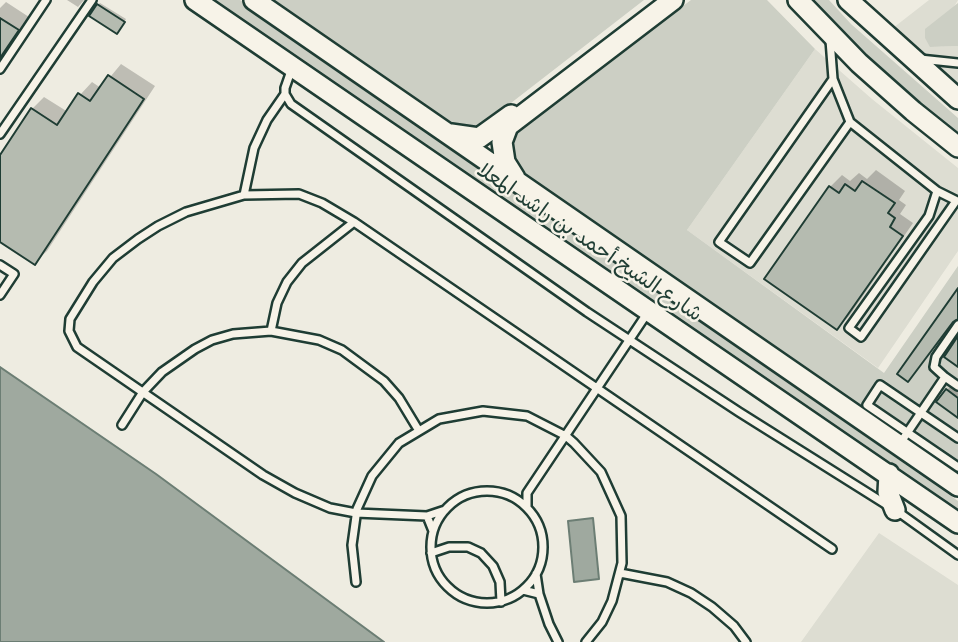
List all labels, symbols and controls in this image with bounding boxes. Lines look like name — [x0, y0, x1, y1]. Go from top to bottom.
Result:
street label: شارع الشيخ أحمد بن راشد المعلا — [472, 158, 706, 328]

